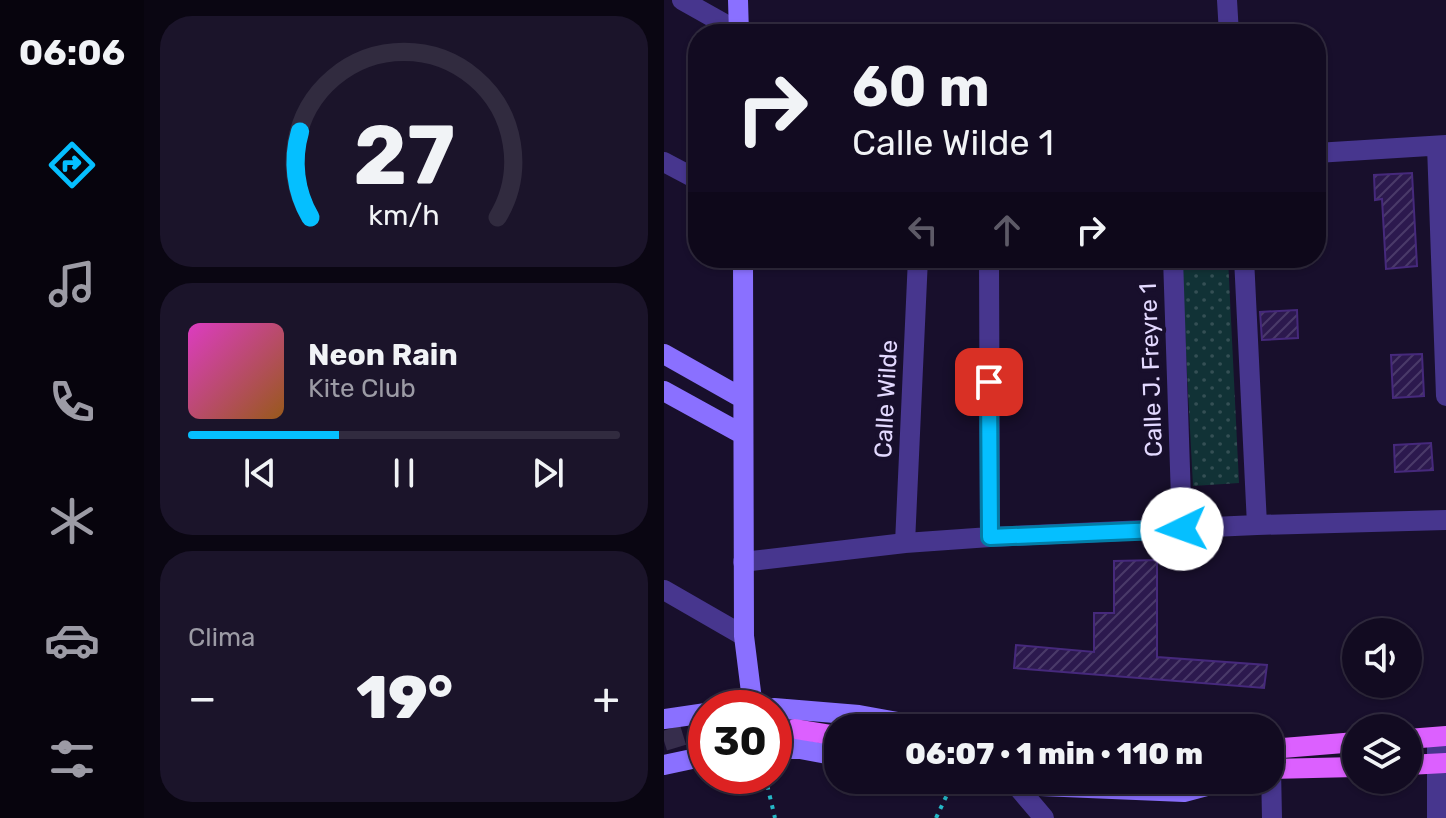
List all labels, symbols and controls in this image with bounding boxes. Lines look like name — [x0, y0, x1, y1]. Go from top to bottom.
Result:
text: 06:06 — [19, 31, 125, 74]
text: 60 m — [852, 54, 990, 120]
icon: right — [720, 56, 824, 160]
text: 27 — [353, 105, 455, 204]
text: Calle Wilde 1 — [852, 121, 1054, 164]
icon: directions — [44, 137, 100, 193]
text: km/h — [368, 198, 440, 232]
icon: left — [901, 208, 945, 252]
icon: ahead — [985, 208, 1029, 252]
icon: right — [1069, 208, 1113, 252]
icon: music — [44, 256, 100, 312]
street label: Calle J. Freyre 1 — [1134, 282, 1168, 458]
text: Neon Rain — [308, 337, 458, 373]
street label: Calle Wilde — [869, 339, 903, 459]
pin — [955, 348, 1023, 416]
icon: arrive — [967, 360, 1011, 404]
text: Kite Club — [308, 373, 416, 404]
icon: phone — [44, 374, 100, 430]
icon: previous — [238, 451, 282, 495]
icon: pause — [382, 451, 426, 495]
icon: next — [526, 451, 570, 495]
position arrow — [1140, 487, 1224, 571]
icon: climate — [44, 493, 100, 549]
icon: car — [44, 612, 100, 668]
map controls — [1342, 618, 1422, 794]
button: sound — [1342, 618, 1422, 698]
text: Clima — [188, 622, 255, 653]
text: 19° — [356, 662, 453, 733]
text: − — [188, 672, 217, 724]
text: + — [593, 672, 620, 724]
speed limit sign: 30 — [688, 690, 792, 794]
button: layers — [1342, 714, 1422, 794]
icon: filters — [44, 731, 100, 787]
text: 06:07 · 1 min · 110 m — [905, 736, 1203, 772]

